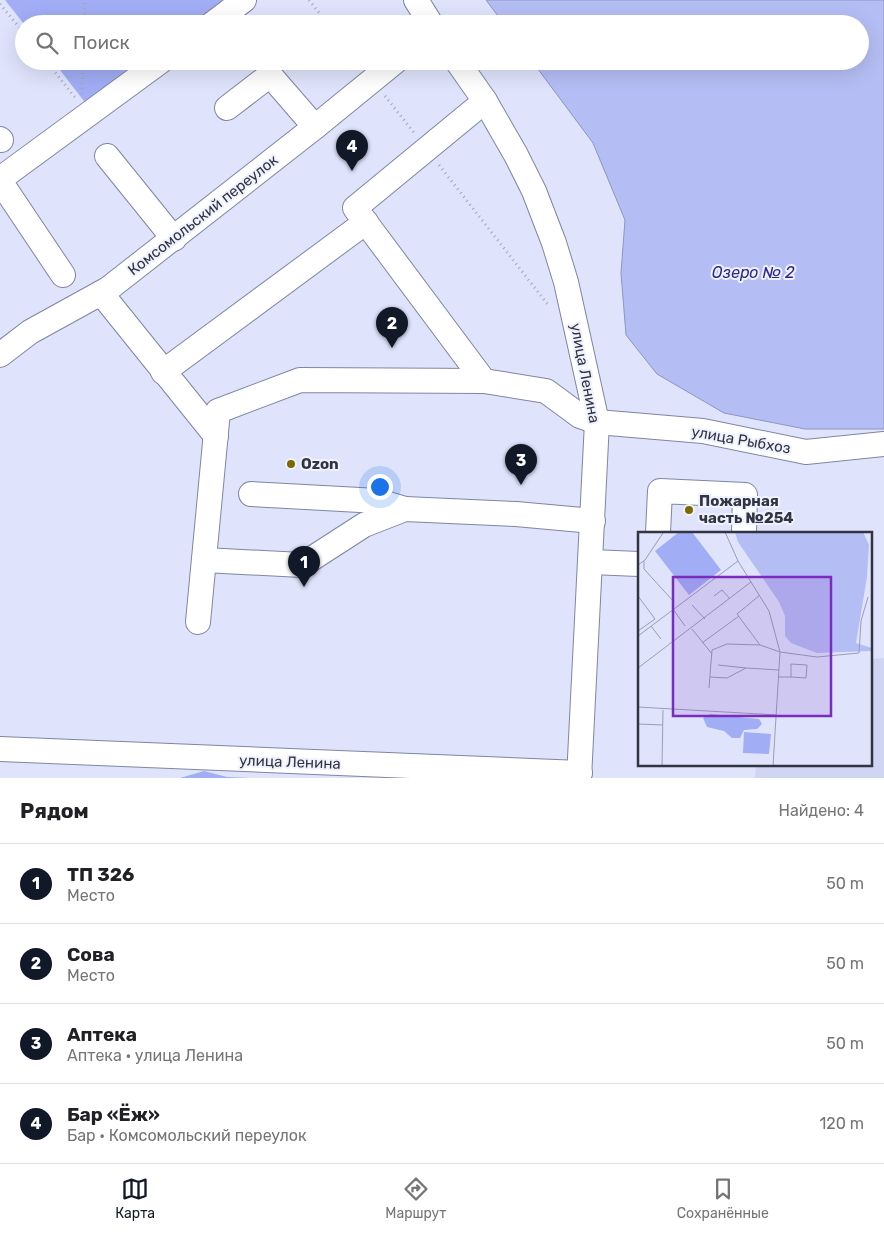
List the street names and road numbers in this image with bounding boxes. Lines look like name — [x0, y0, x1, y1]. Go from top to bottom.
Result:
street label: Комсомольский переулок — [124, 151, 282, 279]
street label: улица Ленина — [566, 321, 604, 425]
street label: улица Рыбхоз — [690, 422, 792, 458]
street label: улица Ленина — [239, 751, 341, 773]

